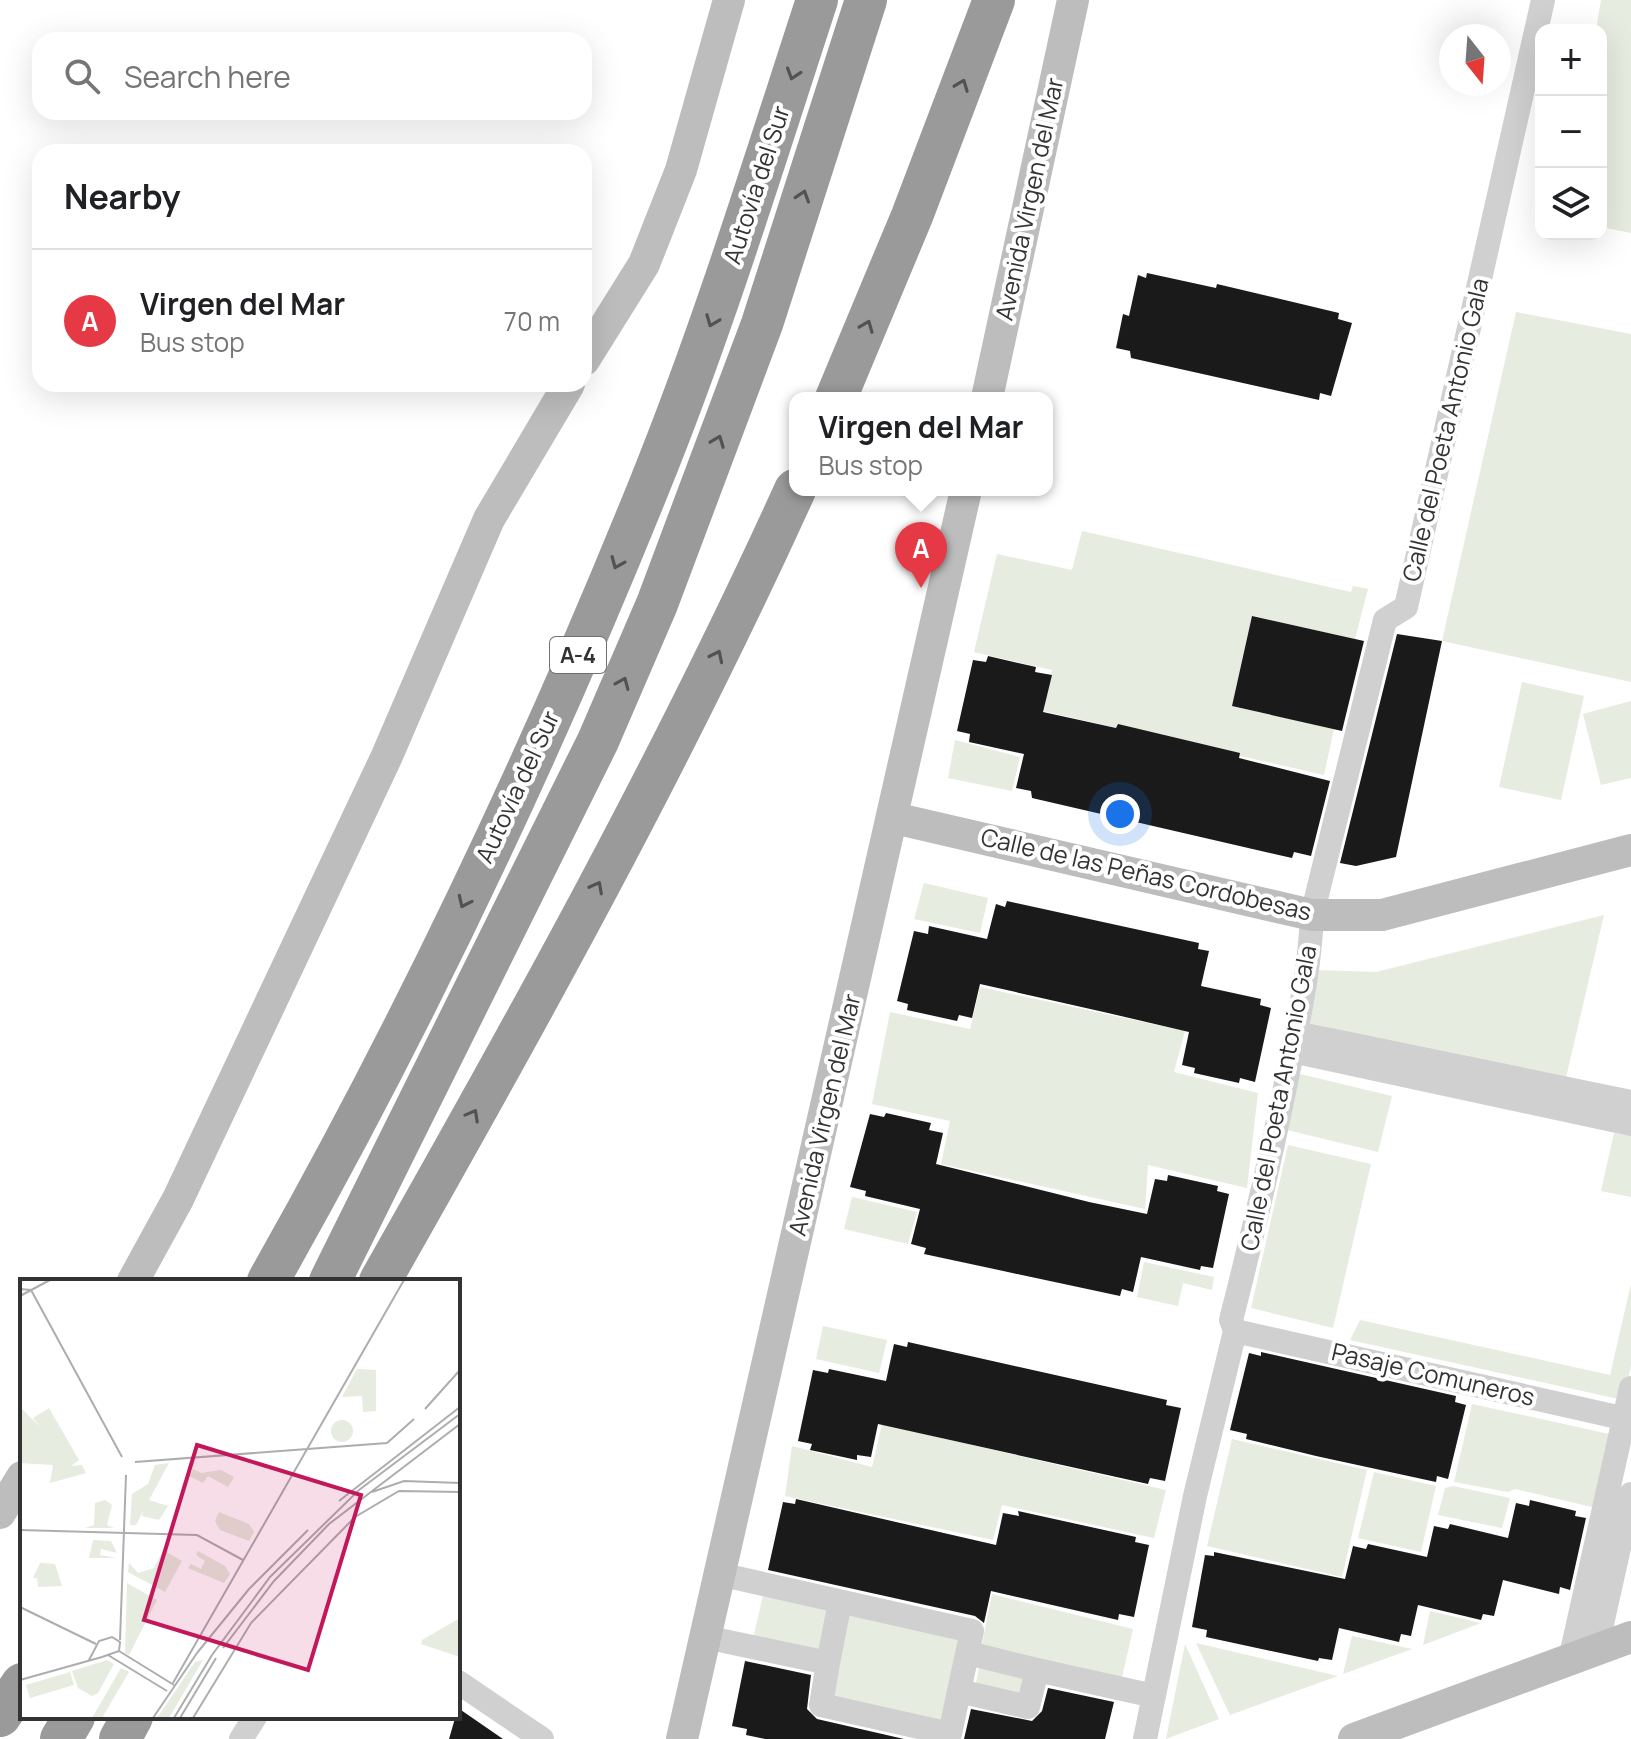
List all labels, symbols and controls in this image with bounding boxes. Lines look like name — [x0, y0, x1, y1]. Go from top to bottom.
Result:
north arrow — [1439, 24, 1511, 96]
map controls — [1535, 24, 1607, 240]
button: + — [1535, 24, 1607, 96]
search box — [32, 32, 592, 120]
icon: search — [60, 54, 104, 98]
text: Search here — [124, 56, 291, 97]
one-way arrow — [786, 66, 802, 80]
street label: Avenida Virgen del Mar — [987, 74, 1070, 323]
one-way arrow — [952, 79, 969, 93]
button: − — [1535, 96, 1607, 168]
street label: Autovía del Sur — [714, 101, 797, 268]
button: layers — [1535, 168, 1607, 240]
text: Nearby — [64, 173, 180, 219]
one-way arrow — [794, 189, 810, 203]
street label: Calle del Poeta Antonio Gala — [1394, 275, 1496, 585]
text: Virgen del Mar — [140, 283, 345, 324]
text: A — [81, 303, 99, 339]
text: 70 m — [504, 303, 560, 339]
one-way arrow — [705, 313, 722, 327]
one-way arrow — [857, 320, 873, 334]
text: Bus stop — [140, 324, 245, 360]
popup — [789, 392, 1053, 496]
text: Virgen del Mar — [818, 406, 1024, 447]
one-way arrow — [708, 435, 725, 449]
text: Bus stop — [818, 447, 923, 483]
pin: A — [895, 522, 947, 588]
one-way arrow — [610, 555, 626, 569]
road number: A-4 — [550, 637, 606, 673]
one-way arrow — [707, 650, 723, 664]
one-way arrow — [614, 677, 630, 691]
street label: Autovía del Sur — [467, 704, 567, 868]
your location — [1100, 794, 1140, 834]
street label: Calle de las Peñas Cordobesas — [978, 819, 1315, 928]
one-way arrow — [588, 881, 603, 895]
one-way arrow — [458, 894, 474, 909]
street label: Calle del Poeta Antonio Gala — [1232, 942, 1323, 1253]
street label: Avenida Virgen del Mar — [780, 990, 868, 1239]
one-way arrow — [463, 1110, 479, 1124]
inset map — [20, 1279, 460, 1719]
street label: Pasaje Comuneros — [1329, 1334, 1538, 1413]

